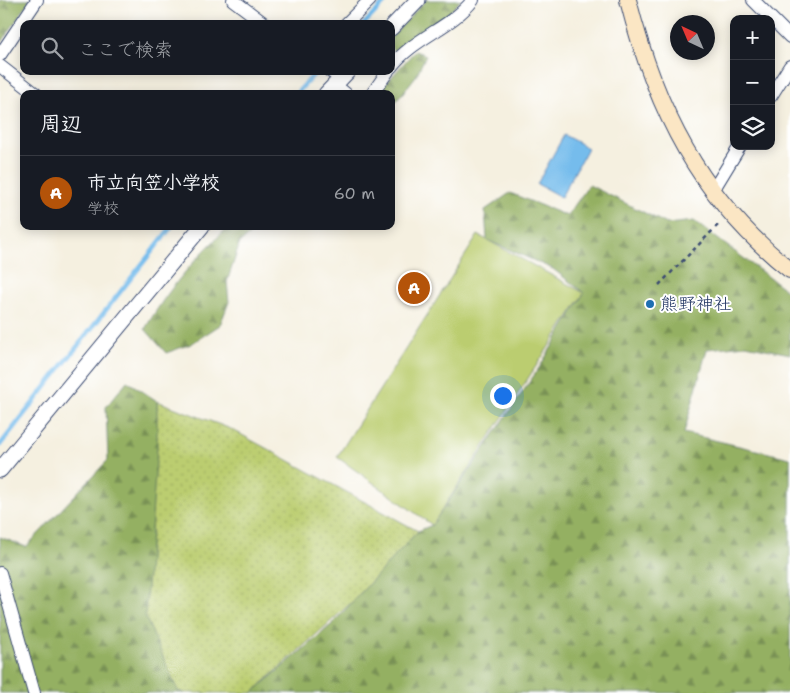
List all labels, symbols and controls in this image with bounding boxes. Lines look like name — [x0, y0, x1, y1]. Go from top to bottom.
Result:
north arrow — [670, 15, 715, 60]
map controls — [730, 15, 775, 150]
button: + — [730, 15, 775, 60]
search box — [20, 20, 395, 75]
icon: search — [38, 34, 66, 62]
text: ここで検索 — [78, 37, 173, 62]
button: − — [730, 60, 775, 105]
button: layers — [730, 105, 775, 150]
text: 周辺 — [40, 110, 82, 138]
text: 市立向笠小学校 — [87, 170, 220, 195]
text: A — [50, 183, 62, 204]
text: 60 m — [334, 183, 375, 204]
text: 学校 — [87, 198, 119, 219]
pin: A — [398, 269, 430, 307]
place label: 熊野神社 — [660, 292, 732, 316]
marker: 熊野神社 — [644, 298, 656, 310]
your location — [490, 383, 516, 409]

